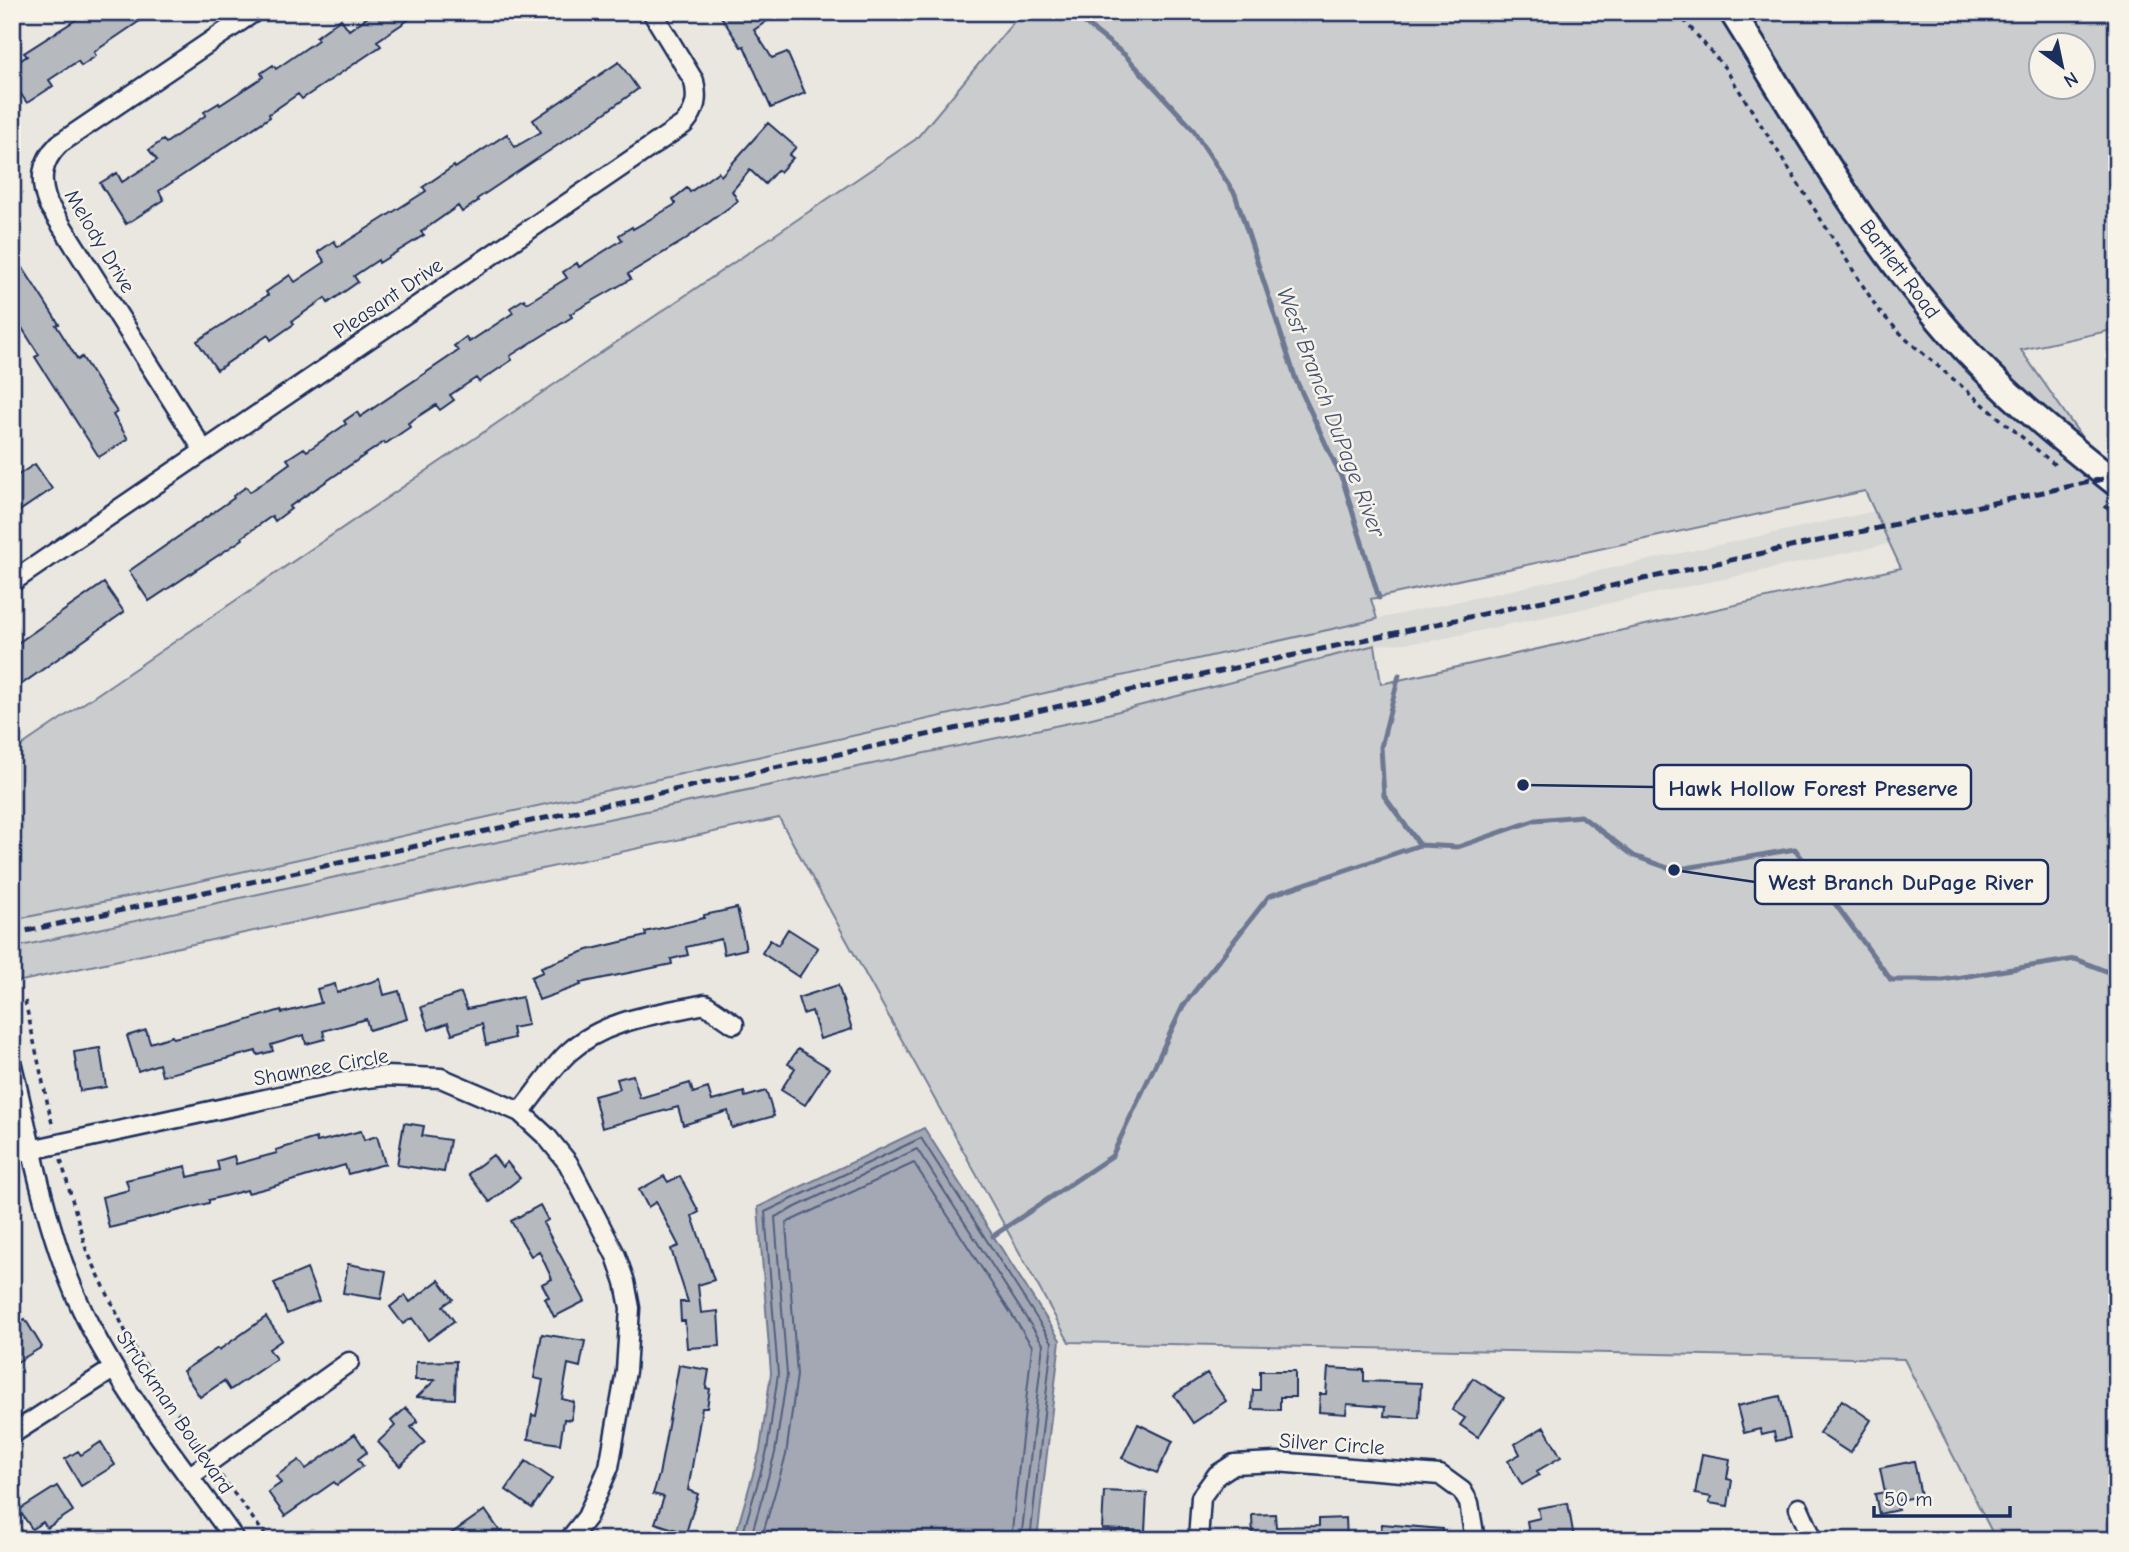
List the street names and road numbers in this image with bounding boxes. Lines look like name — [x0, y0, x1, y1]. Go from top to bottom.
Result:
street label: Melody Drive — [60, 185, 140, 297]
street label: Bartlett Road — [1855, 215, 1945, 323]
street label: Pleasant Drive — [329, 253, 447, 343]
street label: Shawnee Circle — [252, 1043, 390, 1091]
street label: Struckman Boulevard — [111, 1326, 239, 1498]
street label: Silver Circle — [1278, 1428, 1386, 1460]

